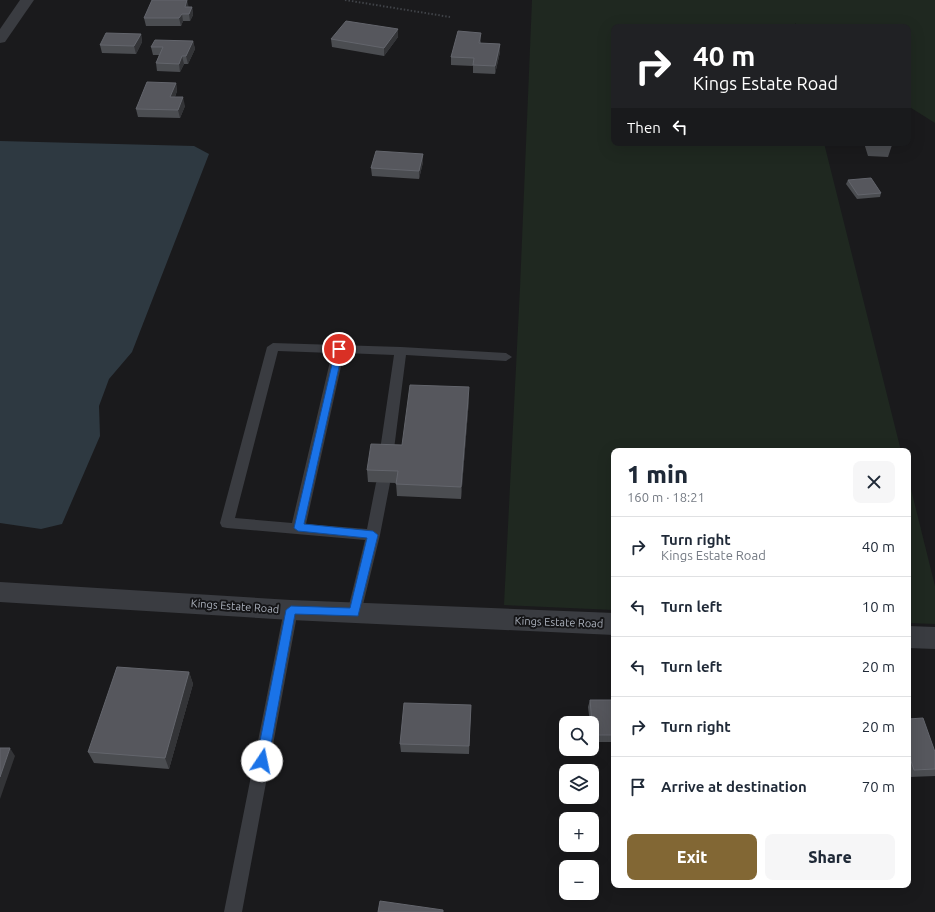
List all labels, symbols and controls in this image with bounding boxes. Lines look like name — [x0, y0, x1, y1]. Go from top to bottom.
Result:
icon: right — [627, 40, 679, 92]
text: 40 m — [693, 40, 755, 71]
text: Kings Estate Road — [693, 73, 838, 93]
icon: left — [669, 116, 691, 138]
text: Then — [627, 119, 661, 136]
pin — [322, 332, 356, 366]
icon: arrive — [328, 338, 350, 360]
text: 1 min — [627, 461, 688, 488]
button: close — [853, 461, 895, 503]
text: 160 m · 18:21 — [627, 490, 705, 504]
text: Turn right — [661, 531, 731, 548]
icon: right — [627, 536, 649, 558]
text: 40 m — [862, 538, 895, 555]
text: Kings Estate Road — [661, 548, 766, 562]
icon: left — [627, 596, 649, 618]
street label: Kings Estate Road — [190, 597, 280, 615]
text: Turn left — [661, 598, 722, 615]
text: 10 m — [862, 598, 895, 615]
street label: Kings Estate Road — [514, 614, 604, 630]
icon: left — [627, 656, 649, 678]
text: Turn left — [661, 658, 722, 675]
text: 20 m — [862, 658, 895, 675]
map controls — [559, 716, 599, 900]
button: search — [559, 716, 599, 756]
icon: right — [627, 716, 649, 738]
text: Turn right — [661, 718, 731, 735]
text: 20 m — [862, 718, 895, 735]
position arrow — [241, 740, 283, 782]
button: layers — [559, 764, 599, 804]
icon: arrive — [627, 776, 649, 798]
text: Arrive at destination — [661, 778, 807, 795]
text: 70 m — [862, 778, 895, 795]
button: + — [559, 812, 599, 852]
button: Exit — [627, 834, 757, 880]
button: Share — [765, 834, 895, 880]
button: − — [559, 860, 599, 900]

